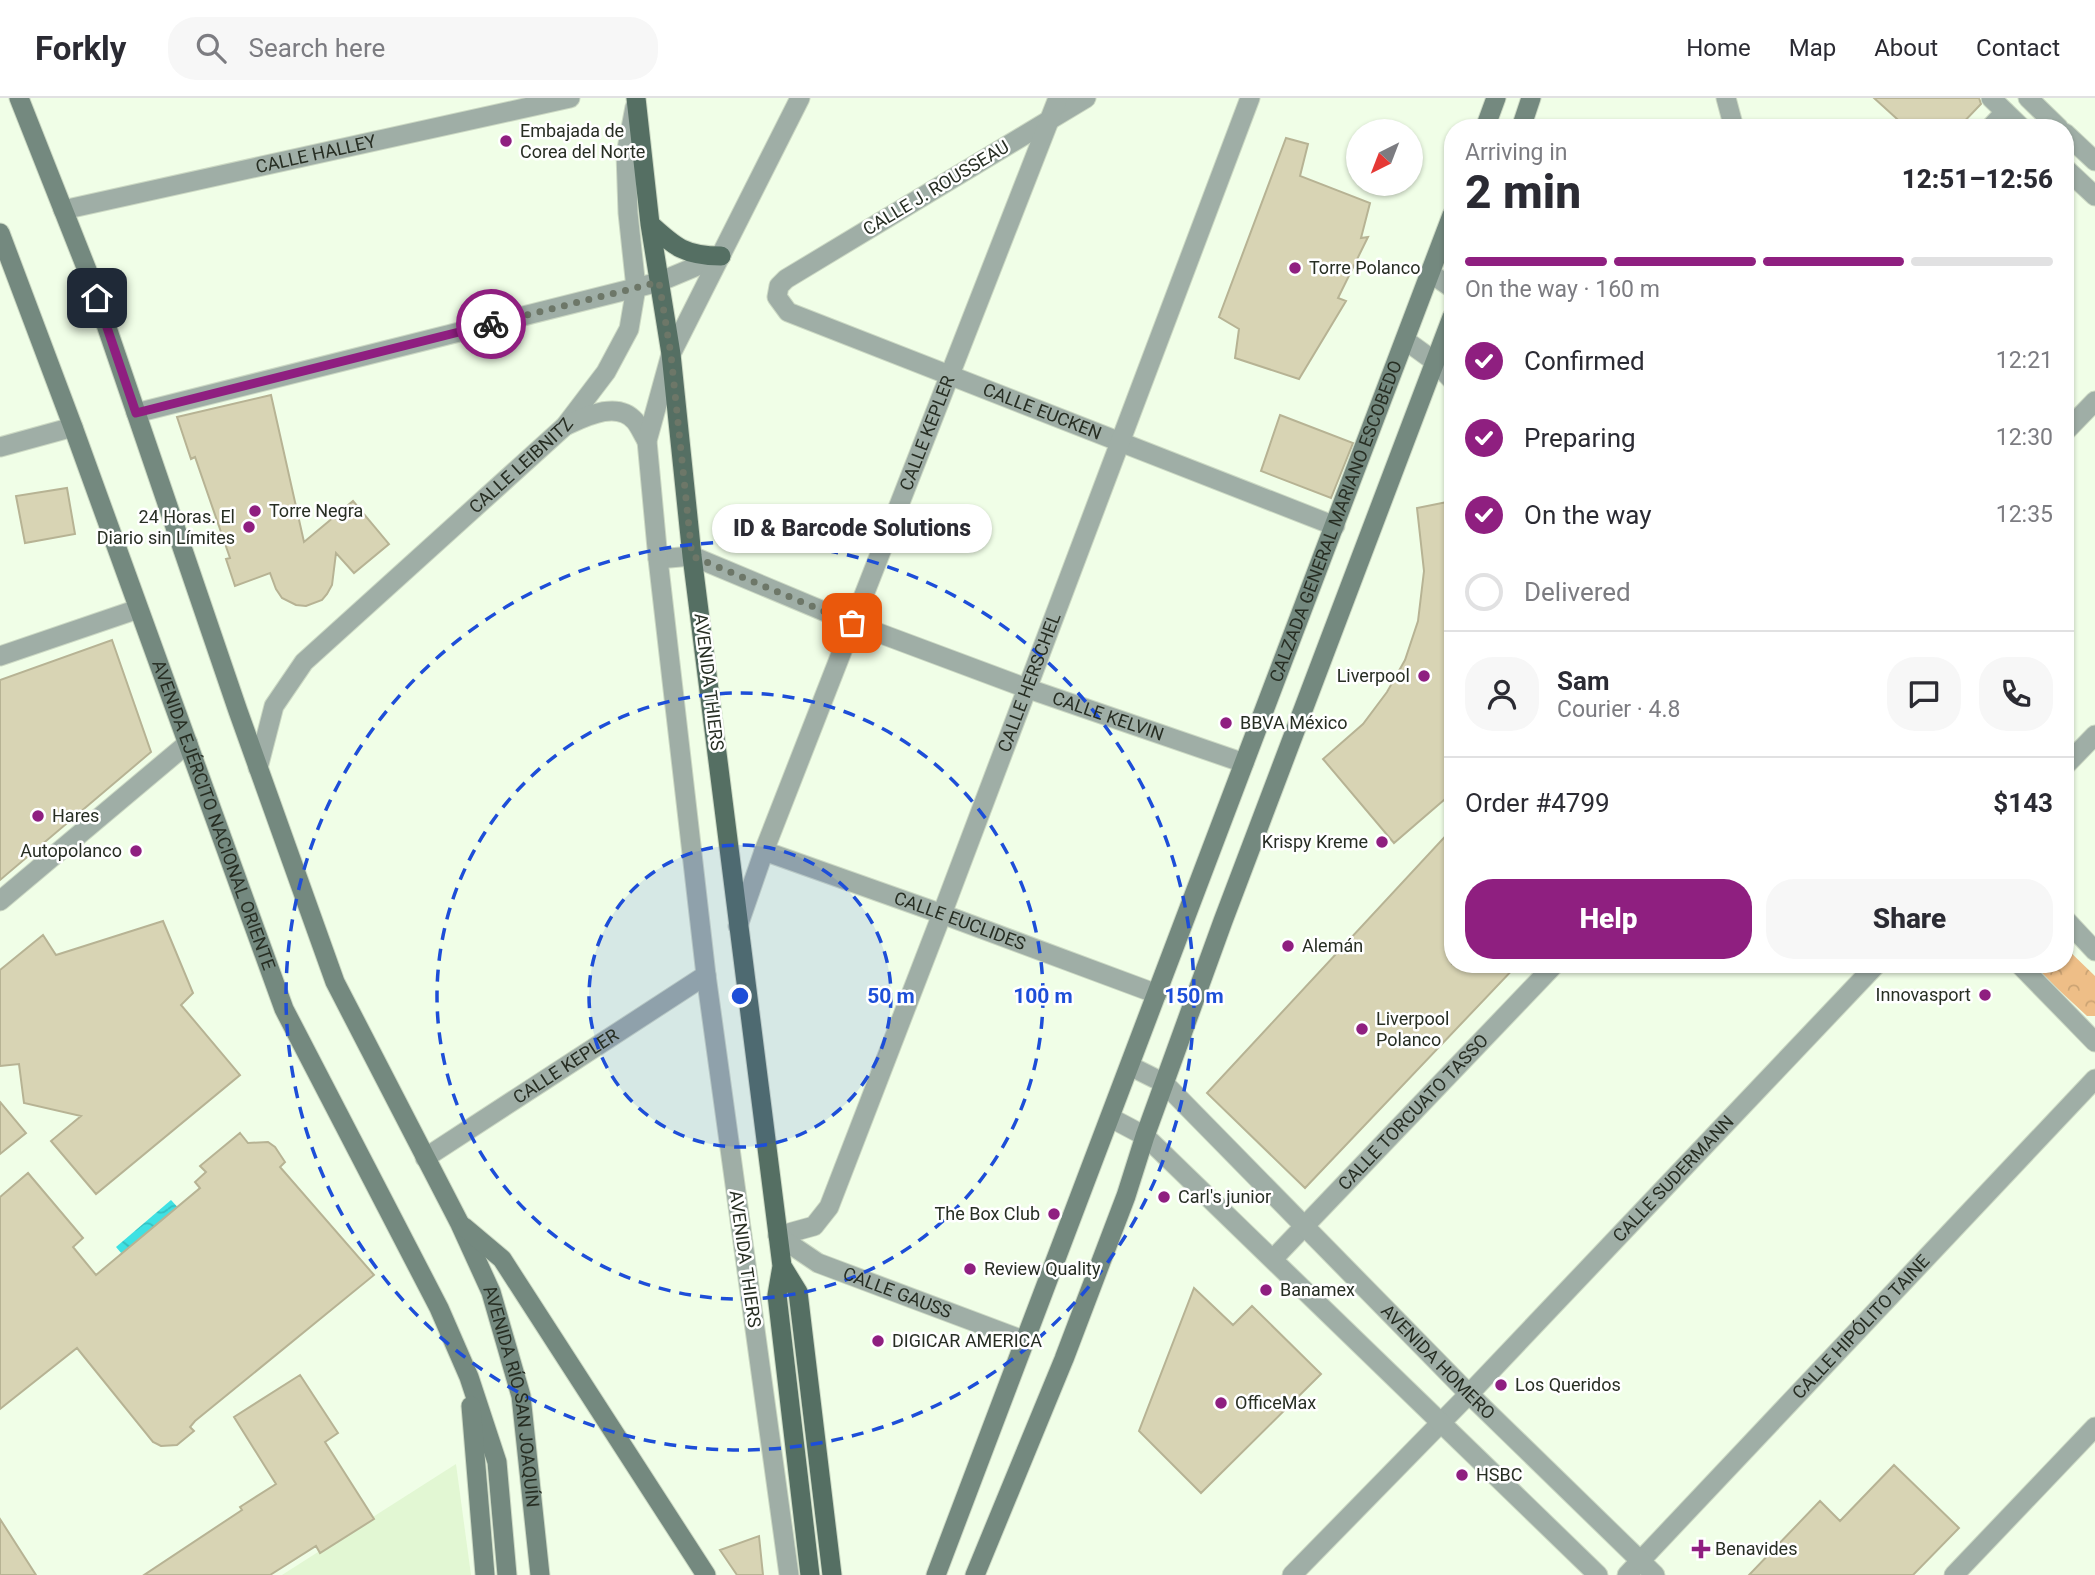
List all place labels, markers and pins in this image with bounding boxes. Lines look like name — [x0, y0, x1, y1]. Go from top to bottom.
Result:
place label: Embajada de Corea del Norte — [520, 120, 645, 162]
marker: Embajada de Corea del Norte — [498, 133, 514, 149]
place label: Torre Polanco — [1309, 257, 1420, 278]
marker: Torre Polanco — [1287, 260, 1303, 276]
pin — [67, 268, 127, 328]
place label: Torre Negra — [269, 500, 363, 521]
marker: Torre Negra — [247, 503, 263, 519]
callout: ID & Barcode Solutions — [712, 504, 992, 553]
place label: 24 Horas. El Diario sin Límites — [97, 506, 235, 548]
marker: 24 Horas. El Diario sin Límites — [241, 519, 257, 535]
pin — [822, 593, 882, 653]
place label: Liverpool — [1337, 665, 1410, 686]
marker: Liverpool — [1416, 668, 1432, 684]
place label: BBVA México — [1240, 712, 1347, 733]
marker: BBVA México — [1218, 715, 1234, 731]
place label: Hares — [52, 805, 99, 826]
marker: Hares — [30, 808, 46, 824]
place label: Krispy Kreme — [1262, 831, 1368, 852]
marker: Krispy Kreme — [1374, 834, 1390, 850]
place label: Autopolanco — [20, 840, 122, 861]
marker: Autopolanco — [128, 843, 144, 859]
place label: Alemán — [1302, 935, 1363, 956]
marker: Alemán — [1280, 938, 1296, 954]
centre of rings — [728, 984, 752, 1008]
place label: Innovasport — [1876, 984, 1971, 1005]
marker: Innovasport — [1977, 987, 1993, 1003]
place label: Liverpool Polanco — [1376, 1008, 1449, 1050]
marker: Liverpool Polanco — [1354, 1021, 1370, 1037]
place label: Carl's junior — [1178, 1186, 1271, 1207]
marker: Carl's junior — [1156, 1189, 1172, 1205]
place label: The Box Club — [935, 1203, 1040, 1224]
marker: The Box Club — [1046, 1206, 1062, 1222]
place label: Review Quality — [984, 1258, 1101, 1279]
marker: Review Quality — [962, 1261, 978, 1277]
place label: Banamex — [1280, 1279, 1355, 1300]
marker: Banamex — [1258, 1282, 1274, 1298]
place label: DIGICAR AMERICA — [892, 1330, 1042, 1351]
marker: DIGICAR AMERICA — [870, 1333, 886, 1349]
place label: Los Queridos — [1515, 1374, 1621, 1395]
marker: Los Queridos — [1493, 1377, 1509, 1393]
place label: OfficeMax — [1235, 1392, 1316, 1413]
marker: OfficeMax — [1213, 1395, 1229, 1411]
place label: HSBC — [1476, 1464, 1522, 1485]
marker: HSBC — [1454, 1467, 1470, 1483]
place label: Benavides — [1715, 1538, 1797, 1559]
marker: Benavides — [1693, 1541, 1709, 1557]

